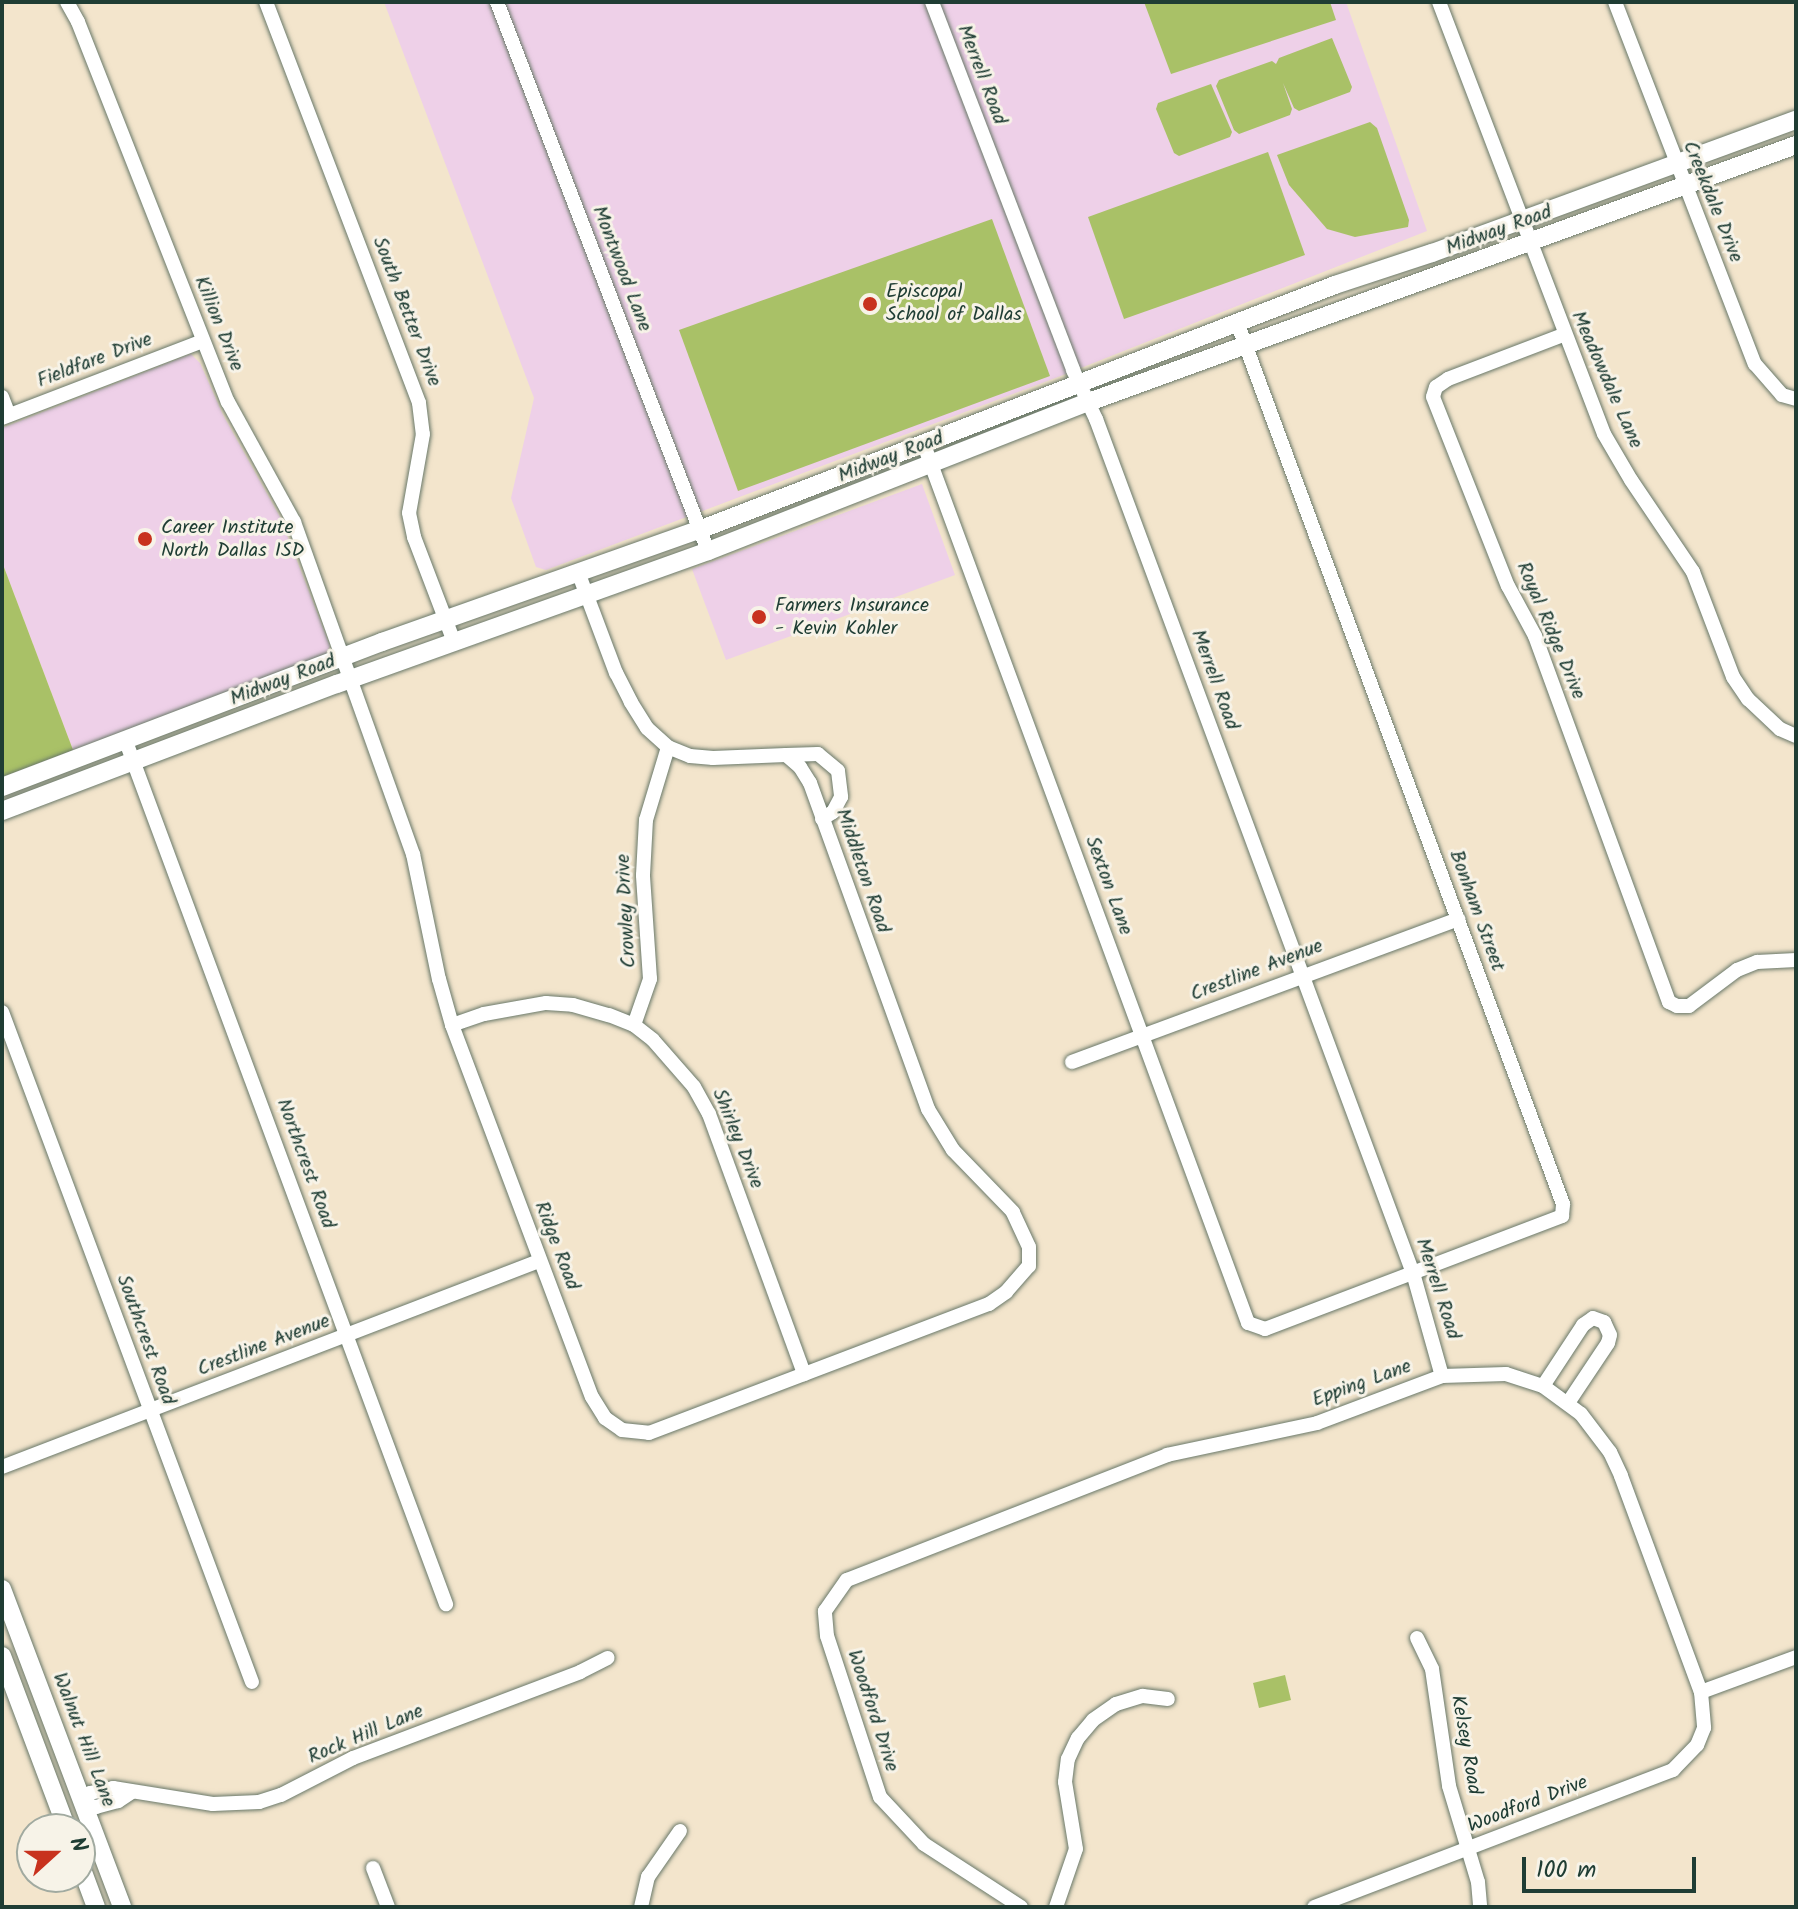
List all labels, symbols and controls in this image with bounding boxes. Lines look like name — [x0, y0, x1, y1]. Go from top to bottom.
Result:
street label: Merrell Road — [951, 22, 1011, 128]
street label: Creekdale Drive — [1677, 138, 1747, 266]
street label: Midway Road — [1443, 201, 1555, 261]
street label: Montwood Lane — [586, 203, 656, 335]
street label: South Better Drive — [366, 234, 446, 390]
street label: Killion Drive — [188, 273, 248, 375]
place label: Episcopal School of Dallas — [886, 280, 1022, 327]
marker: Episcopal School of Dallas — [861, 295, 879, 313]
street label: Meadowdale Lane — [1565, 308, 1647, 452]
street label: Fieldfare Drive — [34, 328, 156, 394]
street label: Midway Road — [835, 427, 947, 489]
place label: Career Institute North Dallas ISD — [161, 516, 304, 563]
marker: Career Institute North Dallas ISD — [136, 530, 154, 548]
street label: Royal Ridge Drive — [1510, 559, 1590, 703]
place label: Farmers Insurance - Kevin Kohler — [775, 594, 929, 641]
marker: Farmers Insurance - Kevin Kohler — [750, 608, 768, 626]
street label: Merrell Road — [1185, 627, 1243, 733]
street label: Midway Road — [227, 650, 339, 712]
street label: Middleton Road — [829, 806, 895, 936]
street label: Sexton Lane — [1079, 833, 1137, 939]
street label: Bonham Street — [1443, 847, 1509, 975]
street label: Crowley Drive — [612, 853, 642, 969]
street label: Crestline Avenue — [1187, 935, 1327, 1007]
street label: Shirley Drive — [706, 1085, 768, 1193]
street label: Northcrest Road — [270, 1096, 340, 1232]
street label: Ridge Road — [528, 1198, 584, 1294]
street label: Merrell Road — [1409, 1235, 1465, 1343]
street label: Southcrest Road — [110, 1272, 180, 1408]
street label: Crestline Avenue — [194, 1310, 334, 1382]
street label: Epping Lane — [1309, 1355, 1415, 1413]
street label: Woodford Drive — [841, 1647, 903, 1775]
street label: Walnut Hill Lane — [46, 1669, 120, 1811]
street label: Kelsey Road — [1444, 1693, 1486, 1797]
street label: Rock Hill Lane — [305, 1700, 427, 1770]
street label: Woodford Drive — [1465, 1771, 1591, 1839]
north arrow — [16, 1813, 96, 1893]
text: N — [58, 1832, 96, 1858]
scale bar — [1526, 1841, 1700, 1891]
text: 100 m — [1536, 1851, 1596, 1890]

